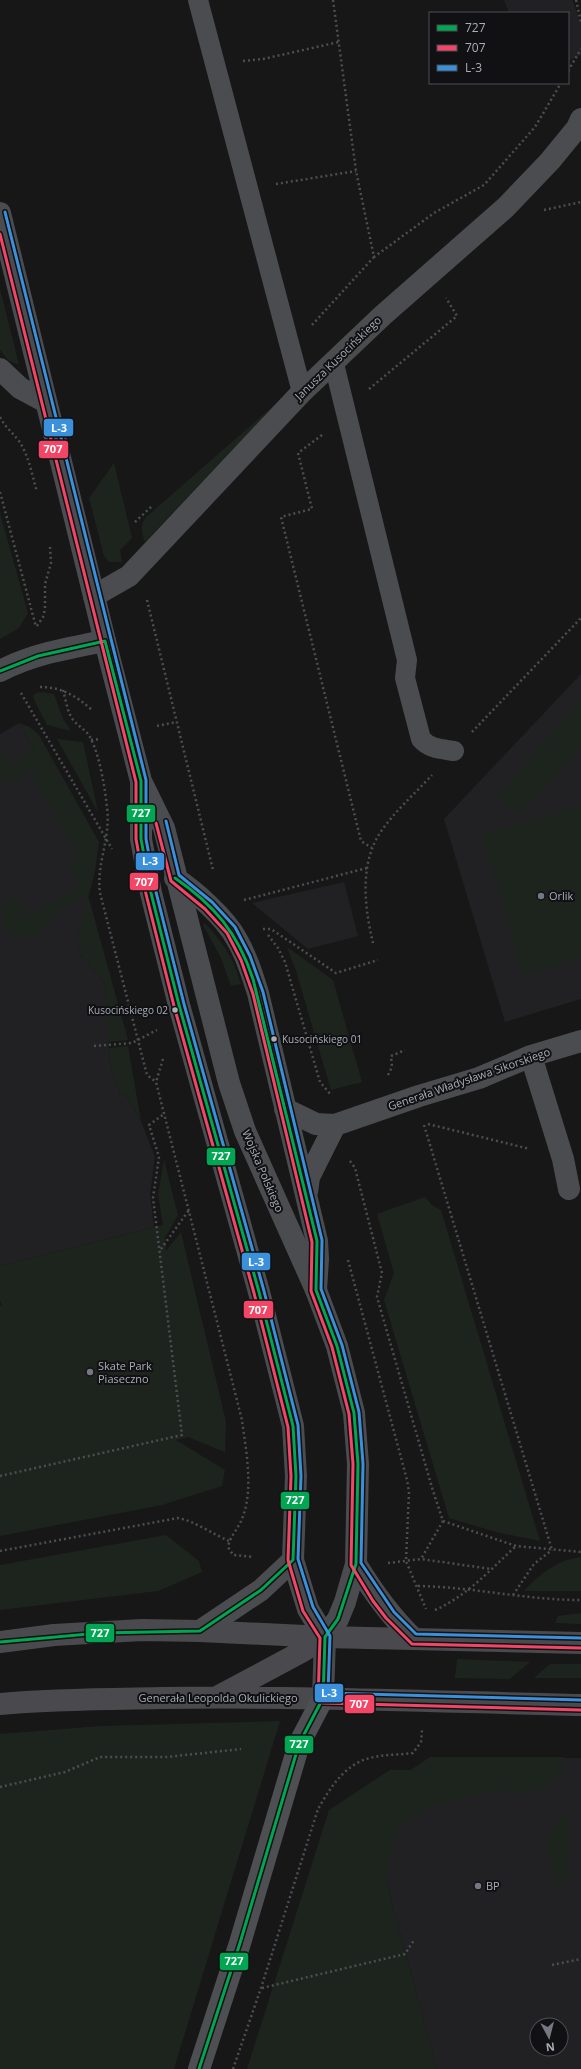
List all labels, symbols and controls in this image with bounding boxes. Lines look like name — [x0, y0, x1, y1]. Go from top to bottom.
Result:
legend — [429, 12, 569, 84]
text: 727 — [465, 19, 486, 36]
text: 707 — [465, 39, 486, 56]
text: L-3 — [465, 59, 482, 76]
street label: Janusza Kusocińskiego — [290, 312, 384, 404]
line badge: L-3 — [43, 418, 74, 437]
text: L-3 — [51, 420, 67, 435]
line badge: 707 — [38, 440, 69, 459]
text: 707 — [44, 441, 62, 456]
line badge: 727 — [126, 804, 156, 823]
text: 727 — [132, 805, 150, 820]
line badge: L-3 — [135, 852, 165, 871]
text: L-3 — [142, 853, 158, 868]
line badge: 707 — [129, 872, 159, 891]
text: 707 — [135, 874, 153, 889]
place label: Orlik — [549, 888, 574, 903]
marker: Orlik — [536, 891, 546, 901]
place label: Kusocińskiego 02 — [88, 1003, 168, 1017]
marker: Kusocińskiego 02 — [170, 1005, 180, 1015]
place label: Kusocińskiego 01 — [282, 1032, 362, 1046]
marker: Kusocińskiego 01 — [269, 1034, 279, 1044]
street label: Generała Władysława Sikorskiego — [386, 1044, 552, 1113]
street label: Wojska Polskiego — [239, 1127, 288, 1215]
line badge: 727 — [206, 1147, 236, 1166]
text: 727 — [212, 1148, 230, 1163]
line badge: L-3 — [241, 1252, 271, 1271]
text: L-3 — [248, 1254, 264, 1269]
line badge: 707 — [243, 1300, 274, 1319]
text: 707 — [249, 1302, 267, 1317]
place label: Skate Park Piaseczno — [98, 1358, 152, 1386]
marker: Skate Park Piaseczno — [85, 1367, 95, 1377]
line badge: 727 — [280, 1491, 310, 1510]
text: 727 — [286, 1492, 304, 1507]
line badge: 727 — [85, 1623, 115, 1643]
text: 727 — [91, 1625, 109, 1640]
line badge: L-3 — [314, 1683, 344, 1703]
text: L-3 — [321, 1685, 337, 1700]
street label: Generała Leopolda Okulickiego — [138, 1690, 298, 1705]
line badge: 707 — [344, 1694, 375, 1714]
text: 707 — [350, 1696, 368, 1711]
line badge: 727 — [284, 1735, 314, 1754]
text: 727 — [290, 1736, 308, 1751]
place label: BP — [486, 1878, 500, 1893]
marker: BP — [473, 1881, 483, 1891]
line badge: 727 — [219, 1952, 249, 1971]
text: 727 — [225, 1953, 243, 1968]
north arrow — [529, 2017, 569, 2057]
text: N — [545, 2039, 556, 2055]

